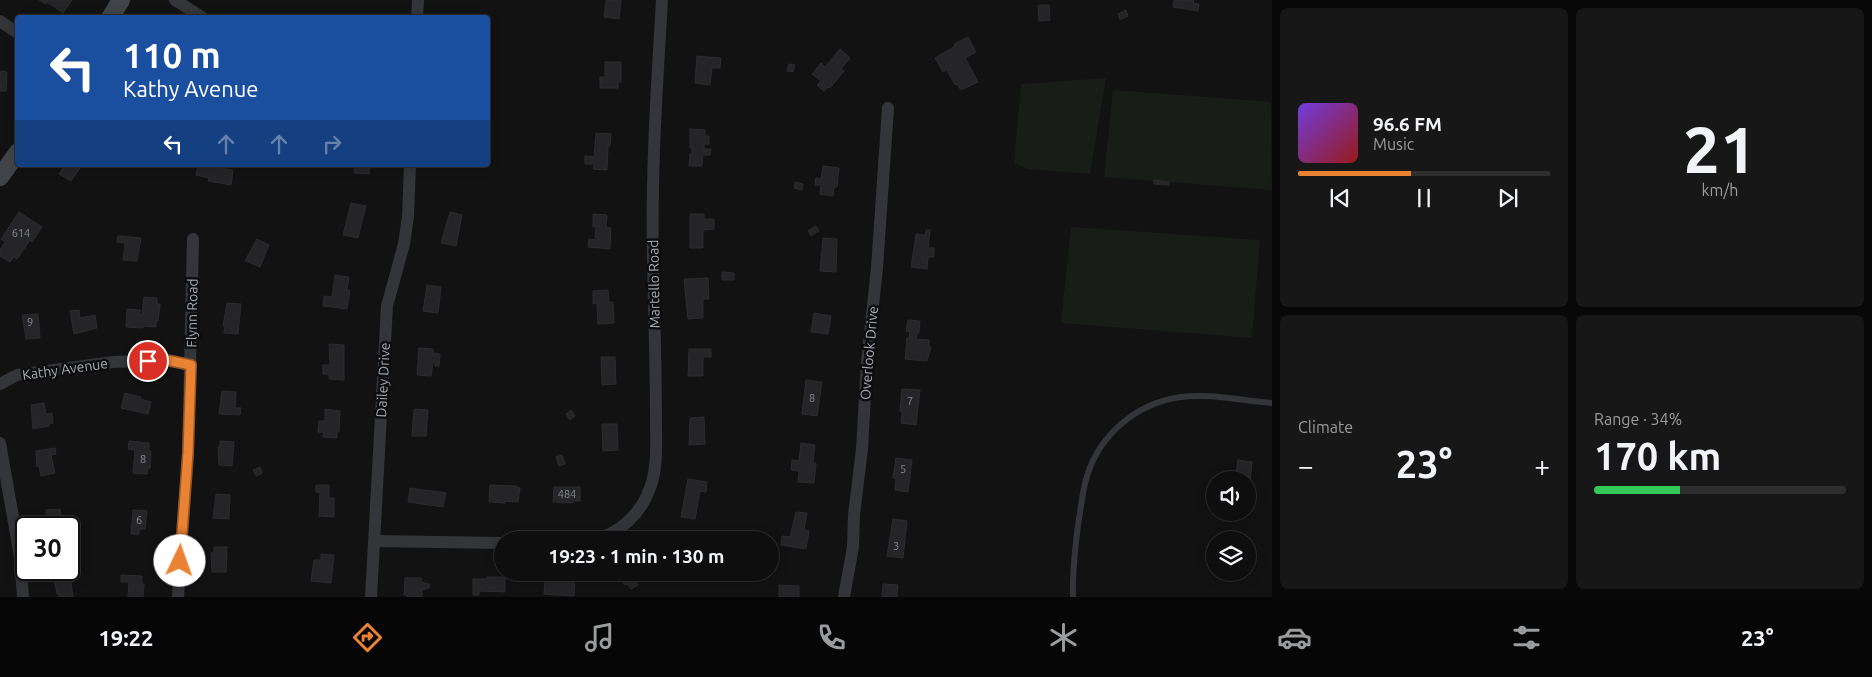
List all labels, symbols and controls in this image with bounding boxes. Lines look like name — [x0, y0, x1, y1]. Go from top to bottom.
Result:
icon: left — [40, 35, 105, 100]
text: 110 m — [123, 35, 221, 75]
text: Kathy Avenue — [123, 76, 258, 101]
text: 21 — [1683, 112, 1757, 185]
text: 96.6 FM — [1373, 113, 1442, 135]
icon: left — [159, 130, 187, 158]
icon: ahead — [212, 130, 240, 158]
icon: ahead — [265, 130, 293, 158]
icon: right — [318, 130, 346, 158]
text: Music — [1373, 135, 1414, 153]
text: km/h — [1702, 181, 1738, 199]
icon: previous — [1326, 184, 1354, 212]
icon: pause — [1410, 184, 1438, 212]
icon: next — [1494, 184, 1522, 212]
house number: 614 — [12, 227, 30, 239]
street label: Martello Road — [645, 239, 663, 329]
street label: Flynn Road — [183, 278, 201, 348]
street label: Overlook Drive — [857, 305, 881, 401]
house number: 9 — [27, 316, 33, 328]
pin — [127, 340, 169, 382]
street label: Dailey Drive — [373, 342, 393, 418]
icon: arrive — [134, 347, 162, 375]
street label: Kathy Avenue — [21, 355, 109, 383]
house number: 8 — [809, 392, 815, 404]
house number: 7 — [907, 395, 913, 407]
text: Range · 34% — [1594, 410, 1682, 428]
text: Climate — [1298, 418, 1353, 436]
text: 170 km — [1594, 435, 1721, 477]
text: 23° — [1396, 443, 1452, 485]
text: − — [1298, 450, 1314, 481]
text: + — [1534, 450, 1550, 481]
house number: 8 — [140, 453, 146, 465]
house number: 5 — [900, 463, 906, 475]
map controls — [1206, 471, 1256, 581]
button: sound — [1206, 471, 1256, 521]
house number: 484 — [558, 488, 576, 500]
house number: 6 — [136, 514, 142, 526]
speed limit sign: 30 — [15, 516, 80, 581]
button: layers — [1206, 531, 1256, 581]
position arrow — [153, 534, 205, 586]
house number: 3 — [893, 540, 899, 552]
text: 19:23 · 1 min · 130 m — [549, 545, 724, 567]
icon: directions — [350, 620, 385, 655]
icon: music — [582, 620, 617, 655]
icon: phone — [814, 620, 849, 655]
icon: climate — [1046, 620, 1081, 655]
icon: car — [1277, 620, 1312, 655]
icon: filters — [1509, 620, 1544, 655]
text: 19:22 — [98, 625, 153, 650]
text: 23° — [1741, 625, 1774, 650]

